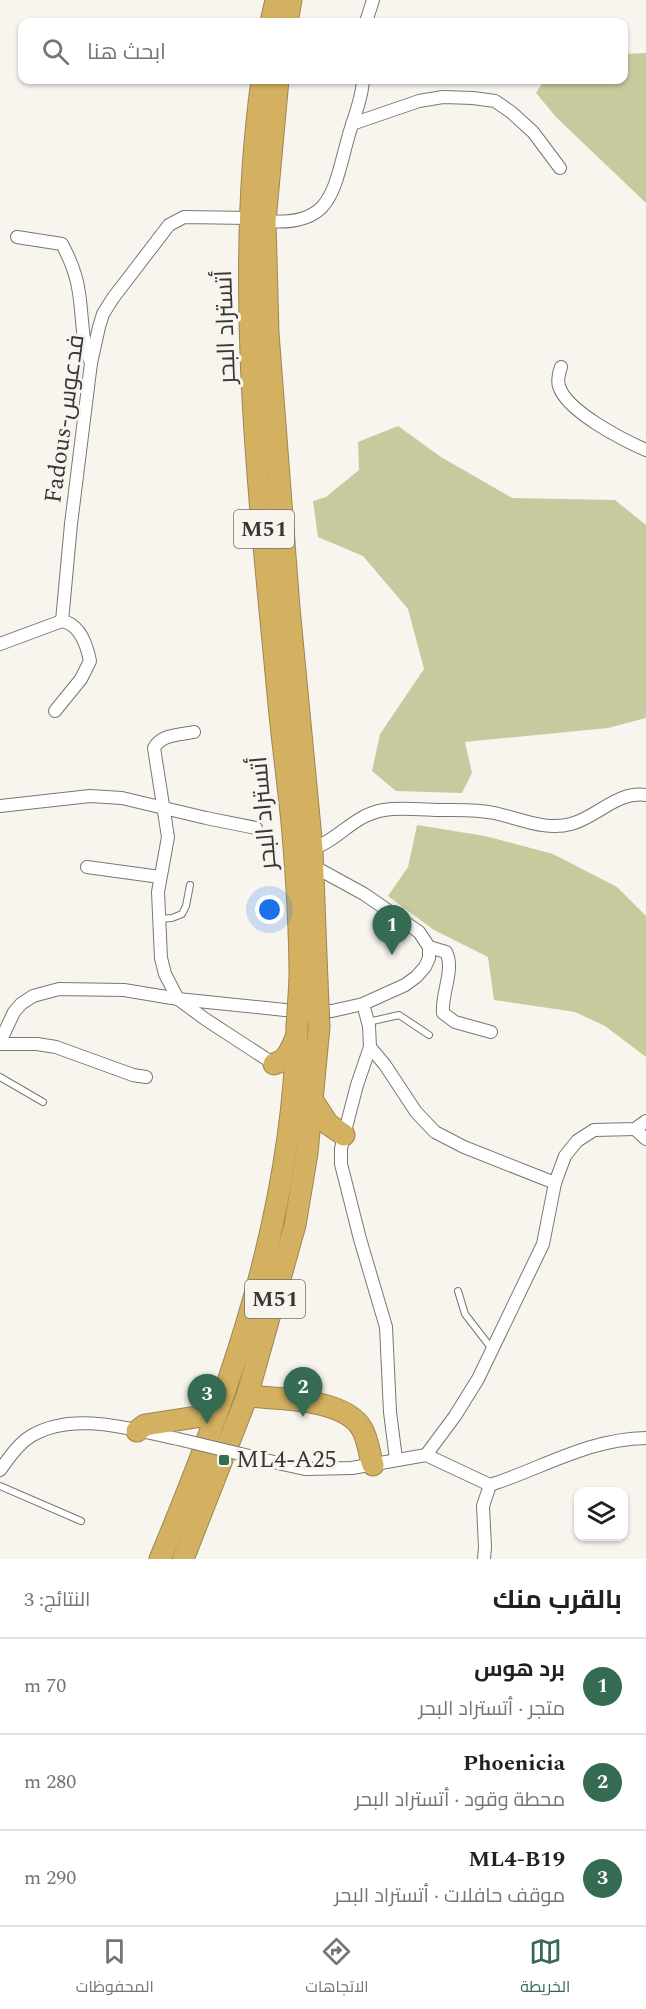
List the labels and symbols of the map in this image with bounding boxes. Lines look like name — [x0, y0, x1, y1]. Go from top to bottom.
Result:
street label: أتستراد البحر — [206, 270, 246, 386]
street label: Fadous-فدعوس — [35, 332, 95, 506]
road number: M51 — [234, 510, 294, 548]
street label: أتستراد البحر — [241, 755, 287, 873]
your location — [255, 895, 284, 924]
pin: 1 — [372, 906, 412, 955]
road number: M51 — [245, 1280, 305, 1318]
pin: 2 — [284, 1368, 322, 1417]
pin: 3 — [188, 1374, 226, 1424]
place label: ML4-A25 — [236, 1442, 336, 1478]
marker: ML4-A25 — [217, 1453, 231, 1467]

